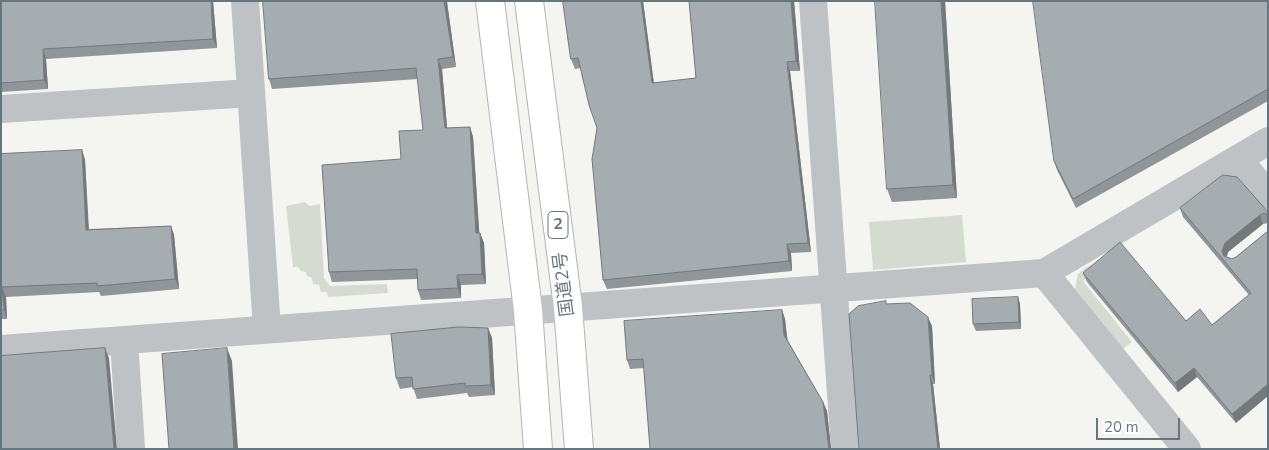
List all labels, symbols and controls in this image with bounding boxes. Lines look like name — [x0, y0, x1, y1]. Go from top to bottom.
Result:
road number: 2 — [548, 212, 568, 238]
street label: 国道2号 — [550, 251, 580, 317]
scale bar — [1099, 408, 1183, 440]
text: 20 m — [1104, 417, 1139, 437]

